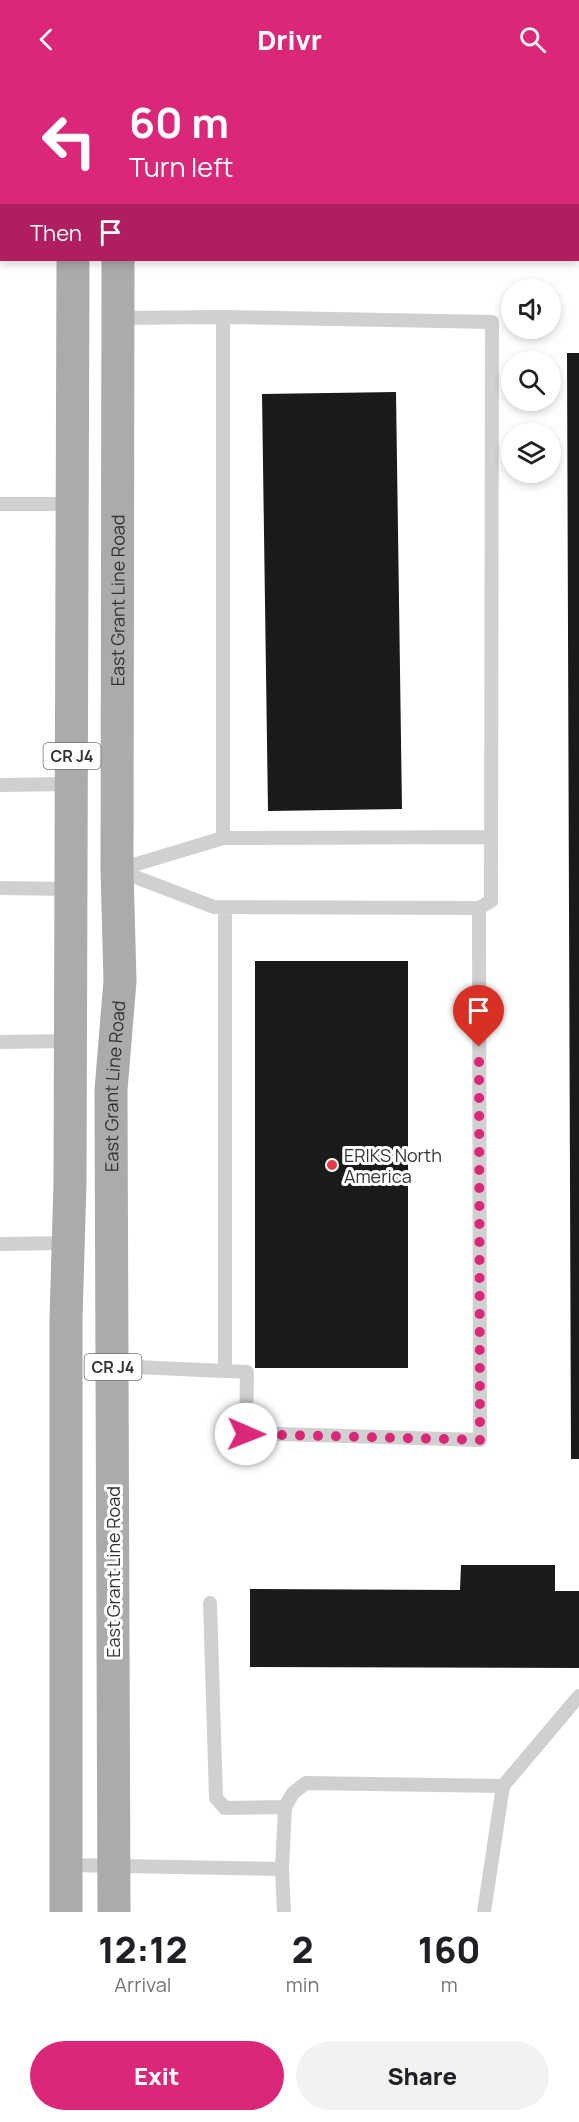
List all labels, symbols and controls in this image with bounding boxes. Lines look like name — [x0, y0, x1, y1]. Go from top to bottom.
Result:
text: Drivr — [257, 21, 322, 58]
icon: back — [30, 23, 63, 56]
icon: search — [516, 23, 549, 56]
text: 60 m — [129, 93, 229, 151]
icon: left — [30, 102, 108, 180]
text: Turn left — [129, 148, 233, 185]
icon: arrive — [94, 216, 127, 249]
text: Then — [30, 218, 82, 248]
map controls — [501, 279, 561, 483]
button: sound — [501, 279, 561, 339]
button: search — [501, 351, 561, 411]
button: layers — [501, 423, 561, 483]
street label: East Grant Line Road — [105, 514, 130, 686]
road number: CR J4 — [44, 743, 100, 769]
pin — [453, 985, 504, 1047]
icon: arrive — [462, 994, 495, 1027]
street label: East Grant Line Road — [99, 999, 130, 1172]
place label: ERIKS North America — [344, 1143, 442, 1188]
marker: ERIKS North America — [325, 1158, 339, 1172]
road number: CR J4 — [84, 1354, 142, 1380]
position arrow — [214, 1402, 278, 1466]
street label: East Grant Line Road — [101, 1486, 125, 1658]
text: 12:12 — [98, 1925, 187, 1974]
text: 2 — [292, 1925, 313, 1974]
text: 160 — [418, 1925, 481, 1974]
text: Arrival — [114, 1971, 171, 1998]
text: min — [286, 1971, 319, 1998]
text: m — [441, 1971, 458, 1998]
button: Exit — [30, 2041, 284, 2110]
button: Share — [296, 2041, 549, 2110]

